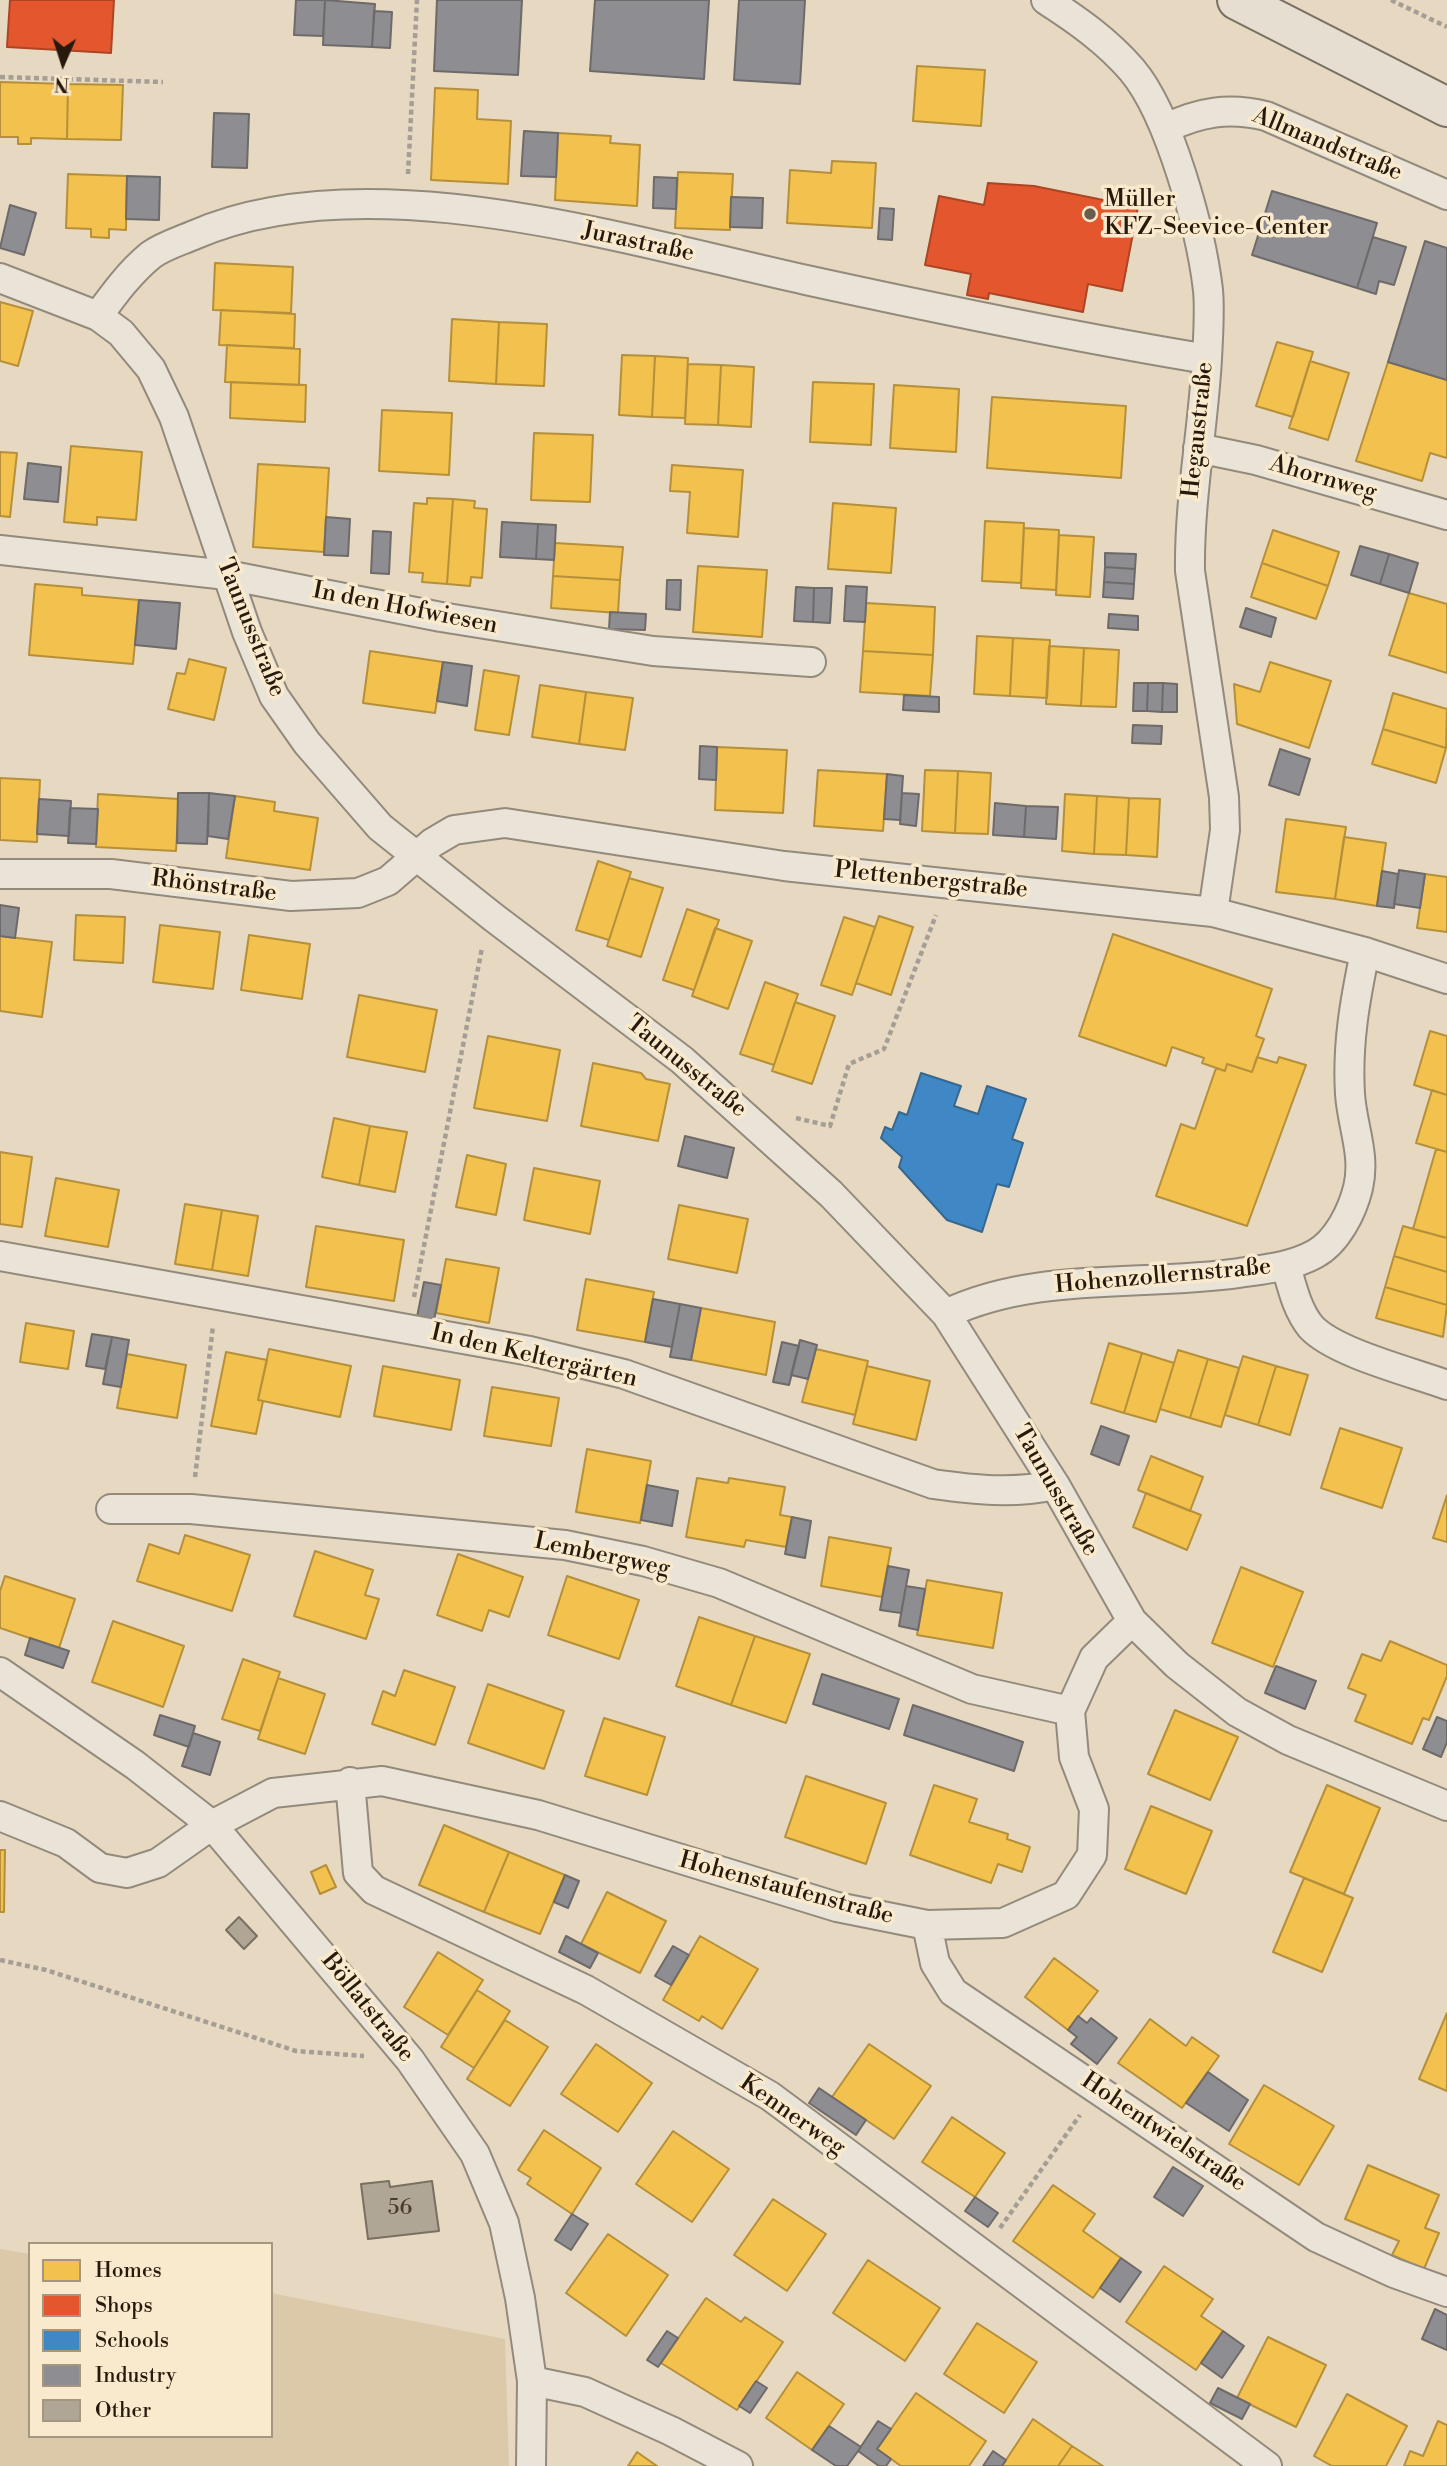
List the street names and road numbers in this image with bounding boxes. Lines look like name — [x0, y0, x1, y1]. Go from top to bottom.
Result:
street label: Allmandstraße — [1248, 102, 1406, 188]
street label: Jurastraße — [579, 217, 697, 269]
street label: Hegaustraße — [1178, 360, 1220, 500]
street label: Ahornweg — [1266, 450, 1380, 508]
street label: Taunusstraße — [209, 554, 291, 702]
street label: In den Hofwiesen — [310, 577, 500, 641]
street label: Plettenbergstraße — [833, 857, 1029, 905]
street label: Rhönstraße — [150, 865, 278, 909]
street label: Taunusstraße — [620, 1010, 752, 1124]
street label: Hohenzollernstraße — [1054, 1253, 1272, 1301]
street label: In den Keltergärten — [428, 1319, 640, 1395]
street label: Taunusstraße — [1006, 1420, 1104, 1562]
street label: Lembergweg — [531, 1528, 673, 1584]
street label: Hohenstaufenstraße — [676, 1847, 896, 1931]
street label: Böllatstraße — [314, 1947, 420, 2069]
street label: Hohentwielstraße — [1075, 2067, 1251, 2199]
street label: Kennerweg — [734, 2069, 850, 2163]

